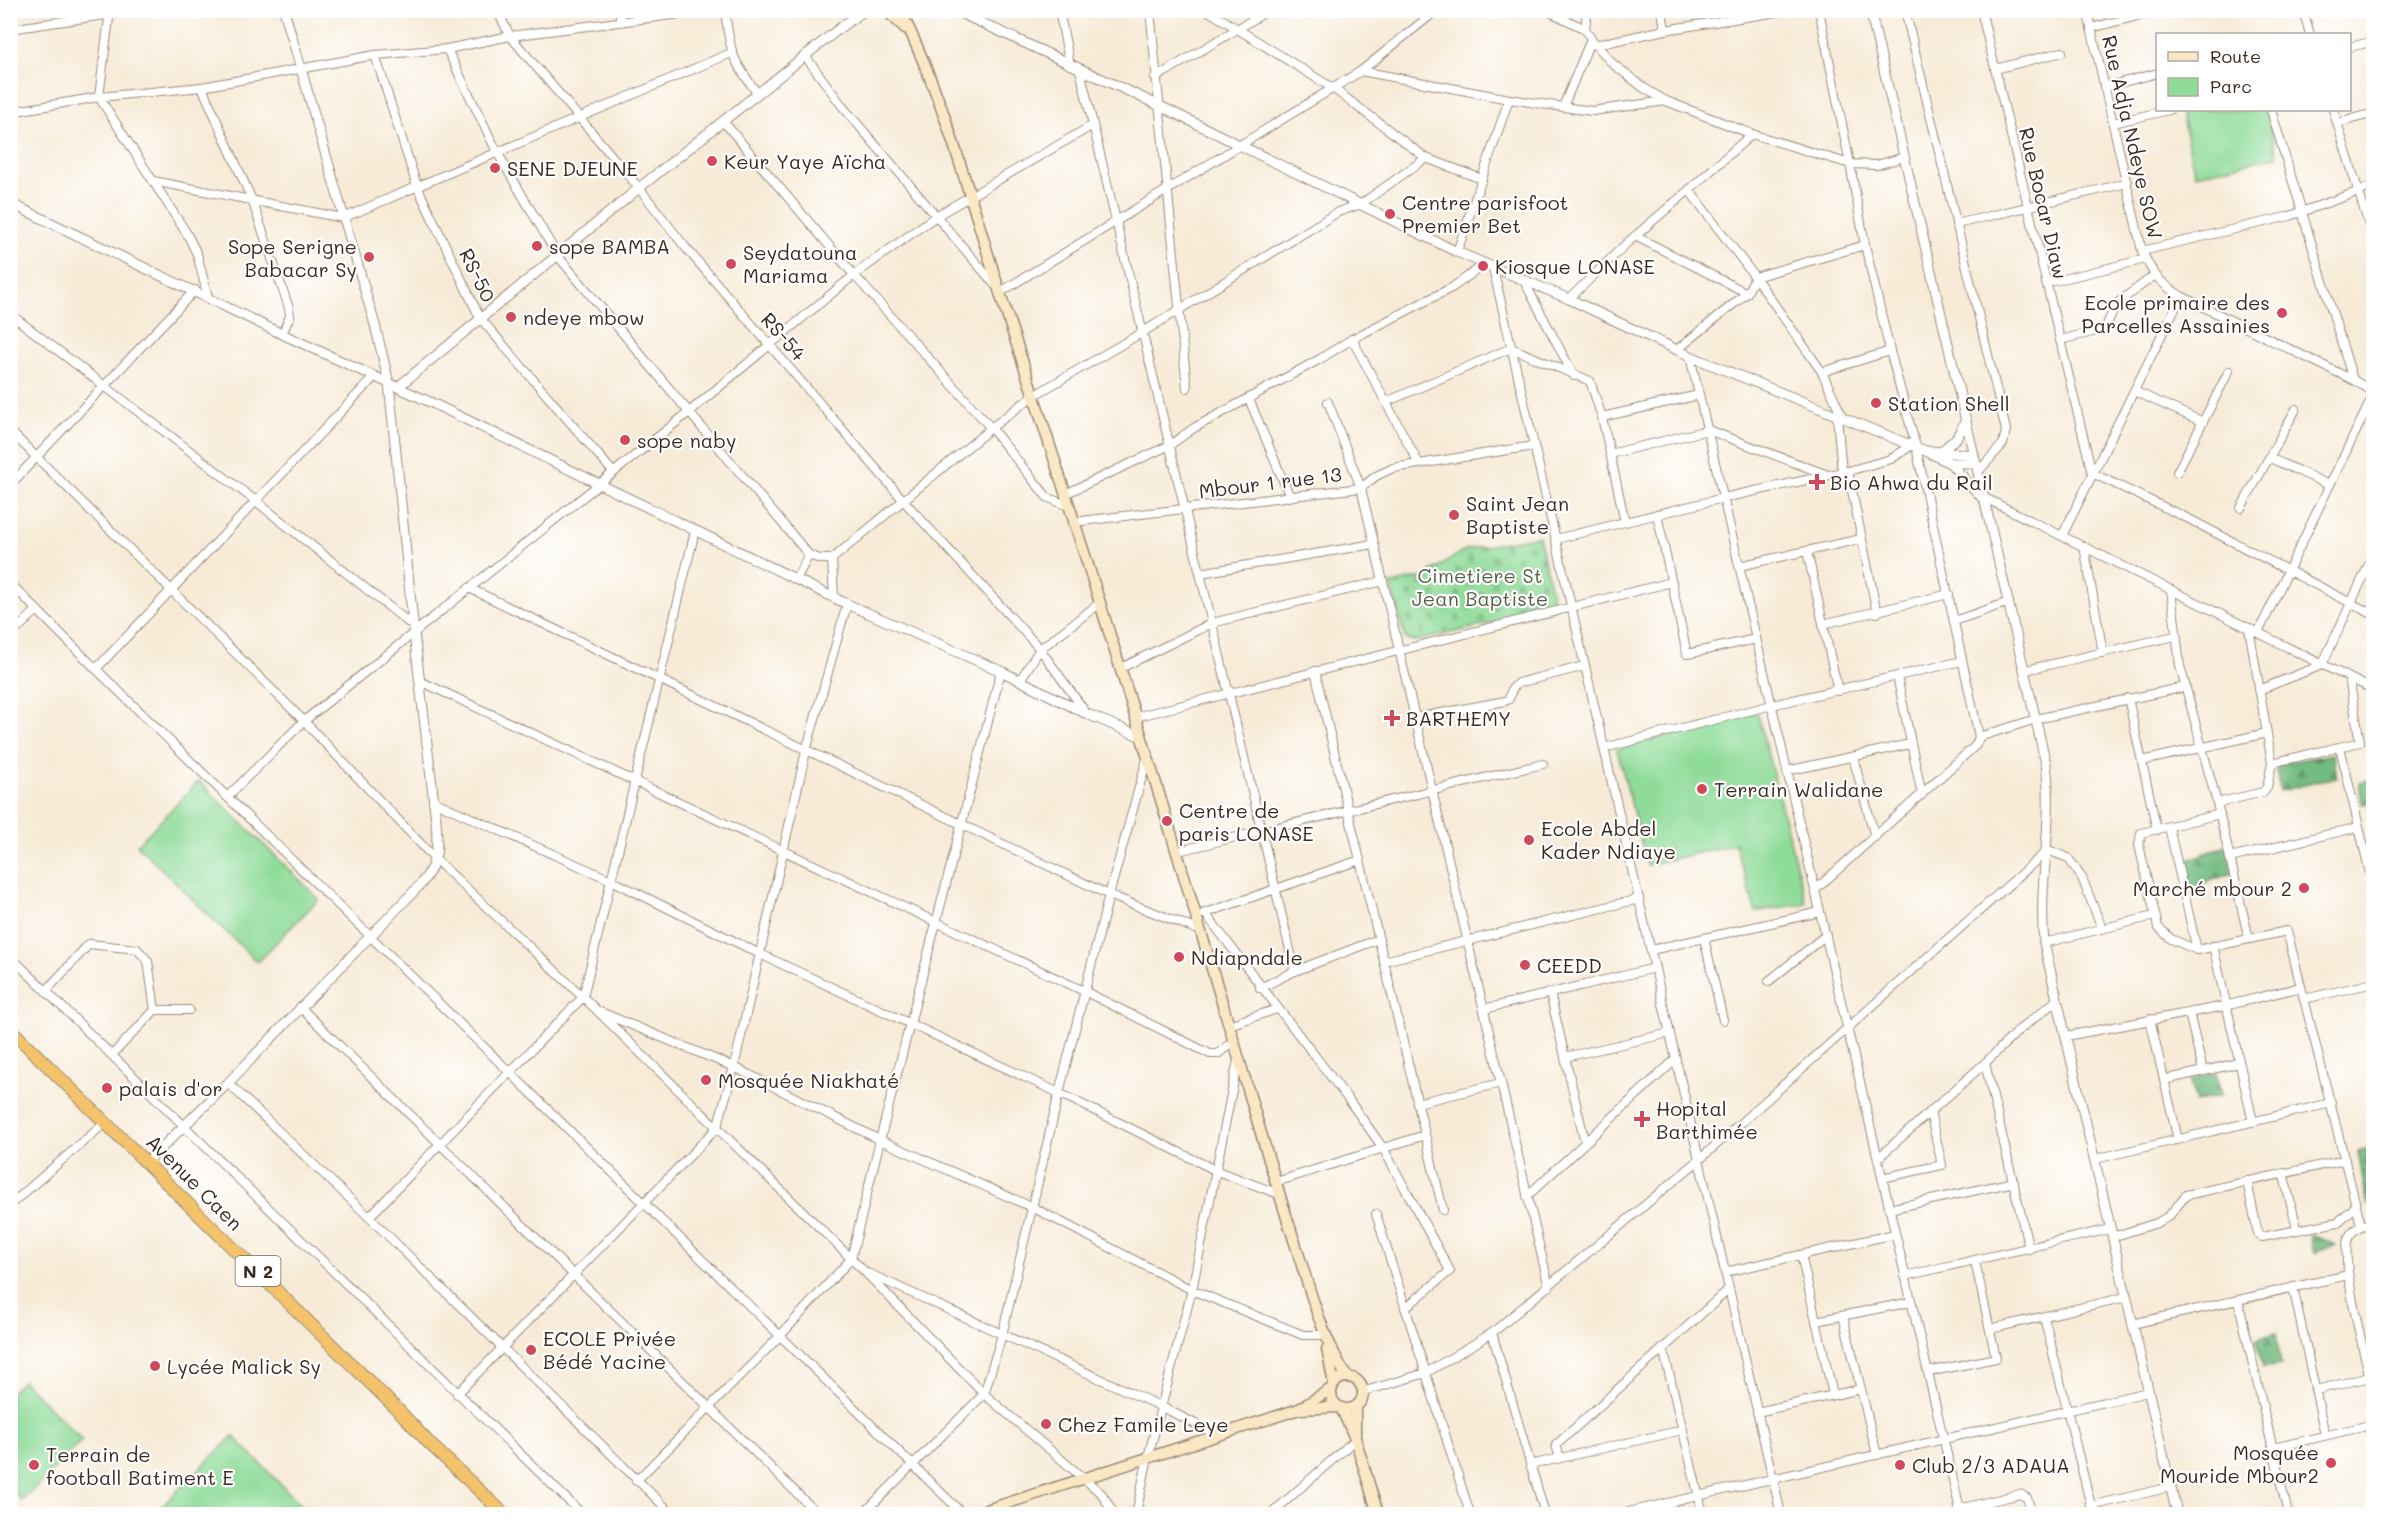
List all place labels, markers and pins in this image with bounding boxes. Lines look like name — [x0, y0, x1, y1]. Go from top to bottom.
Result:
place label: Keur Yaye Aïcha — [724, 148, 886, 174]
marker: Keur Yaye Aïcha — [705, 154, 719, 168]
place label: SENE DJEUNE — [507, 155, 638, 181]
marker: SENE DJEUNE — [488, 161, 502, 175]
place label: Centre parisfoot Premier Bet — [1402, 189, 1568, 238]
marker: Centre parisfoot Premier Bet — [1383, 207, 1397, 221]
place label: Sope Serigne Babacar Sy — [228, 233, 357, 282]
place label: sope BAMBA — [549, 233, 670, 259]
marker: sope BAMBA — [530, 239, 544, 253]
place label: Seydatouna Mariama — [743, 239, 857, 288]
marker: Sope Serigne Babacar Sy — [362, 250, 376, 264]
place label: Kiosque LONASE — [1495, 253, 1655, 279]
marker: Seydatouna Mariama — [724, 257, 738, 271]
marker: Kiosque LONASE — [1476, 259, 1490, 273]
place label: Ecole primaire des Parcelles Assainies — [2081, 289, 2270, 338]
place label: ndeye mbow — [523, 304, 644, 330]
marker: Ecole primaire des Parcelles Assainies — [2275, 306, 2289, 320]
marker: ndeye mbow — [504, 310, 518, 324]
place label: Station Shell — [1888, 390, 2010, 416]
marker: Station Shell — [1869, 396, 1883, 410]
place label: sope naby — [637, 427, 736, 453]
marker: sope naby — [618, 433, 632, 447]
place label: Bio Ahwa du Rail — [1830, 469, 1993, 495]
marker: Bio Ahwa du Rail — [1808, 473, 1826, 491]
place label: Saint Jean Baptiste — [1466, 490, 1569, 539]
marker: Saint Jean Baptiste — [1447, 508, 1461, 522]
place label: BARTHEMY — [1406, 705, 1511, 731]
marker: BARTHEMY — [1383, 709, 1401, 727]
place label: Terrain Walidane — [1714, 776, 1883, 802]
marker: Terrain Walidane — [1695, 782, 1709, 796]
place label: Centre de paris LONASE — [1179, 797, 1314, 846]
marker: Centre de paris LONASE — [1160, 814, 1174, 828]
place label: Ecole Abdel Kader Ndiaye — [1541, 815, 1676, 864]
marker: Ecole Abdel Kader Ndiaye — [1522, 833, 1536, 847]
place label: Marché mbour 2 — [2133, 875, 2292, 901]
marker: Marché mbour 2 — [2297, 881, 2311, 895]
place label: Ndiapndale — [1191, 944, 1303, 970]
marker: Ndiapndale — [1172, 950, 1186, 964]
place label: CEEDD — [1537, 952, 1602, 978]
marker: CEEDD — [1518, 958, 1532, 972]
place label: Mosquée Niakhaté — [718, 1067, 899, 1093]
marker: Mosquée Niakhaté — [699, 1073, 713, 1087]
place label: palais d'or — [119, 1075, 223, 1101]
marker: palais d'or — [100, 1081, 114, 1095]
place label: Hopital Barthimée — [1656, 1095, 1758, 1144]
marker: Hopital Barthimée — [1633, 1110, 1651, 1128]
place label: ECOLE Privée Bédé Yacine — [543, 1325, 676, 1374]
marker: ECOLE Privée Bédé Yacine — [524, 1343, 538, 1357]
place label: Lycée Malick Sy — [167, 1353, 321, 1379]
marker: Lycée Malick Sy — [148, 1359, 162, 1373]
place label: Chez Famile Leye — [1058, 1411, 1229, 1437]
marker: Chez Famile Leye — [1039, 1417, 1053, 1431]
place label: Mosquée Mouride Mbour2 — [2160, 1439, 2319, 1488]
place label: Terrain de football Batiment E — [46, 1441, 234, 1490]
place label: Club 2/3 ADAUA — [1912, 1452, 2070, 1478]
marker: Mosquée Mouride Mbour2 — [2324, 1456, 2338, 1470]
marker: Terrain de football Batiment E — [27, 1458, 41, 1472]
marker: Club 2/3 ADAUA — [1893, 1458, 1907, 1472]

